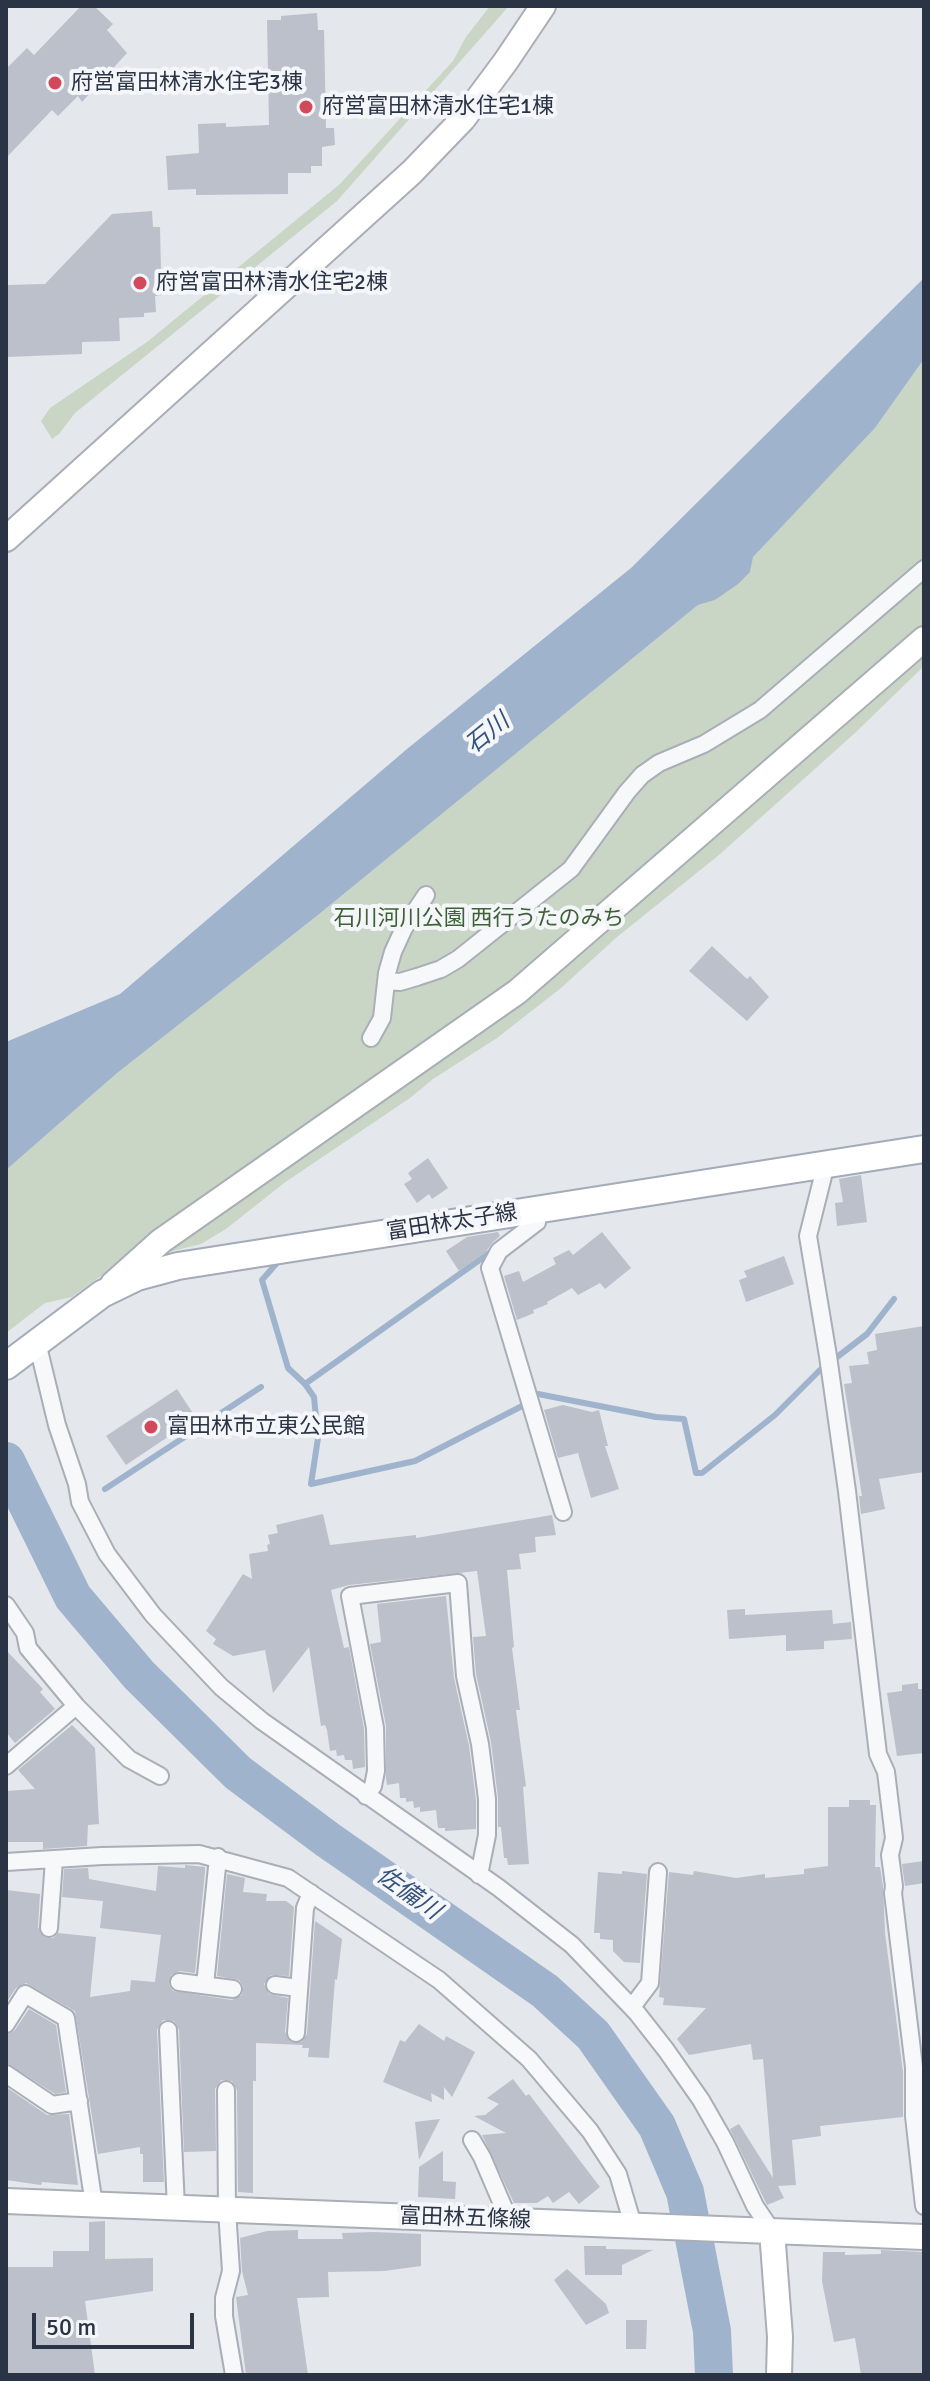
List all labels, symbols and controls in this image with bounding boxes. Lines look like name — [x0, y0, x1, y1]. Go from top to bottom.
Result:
place label: 府営富田林清水住宅3棟 — [71, 70, 303, 96]
marker: 府営富田林清水住宅3棟 — [46, 74, 64, 92]
place label: 府営富田林清水住宅1棟 — [322, 94, 554, 120]
marker: 府営富田林清水住宅1棟 — [297, 98, 315, 116]
place label: 府営富田林清水住宅2棟 — [156, 270, 388, 296]
marker: 府営富田林清水住宅2棟 — [131, 274, 149, 292]
water label: 石川 — [460, 708, 516, 760]
park label: 石川河川公園 西行うたのみち — [334, 906, 624, 932]
street label: 富田林太子線 — [385, 1200, 519, 1246]
place label: 富田林市立東公民館 — [167, 1414, 365, 1440]
marker: 富田林市立東公民館 — [142, 1418, 160, 1436]
water label: 佐備川 — [370, 1862, 446, 1926]
street label: 富田林五條線 — [399, 2204, 531, 2234]
scale bar — [36, 2297, 198, 2347]
text: 50 m — [46, 2312, 96, 2342]

